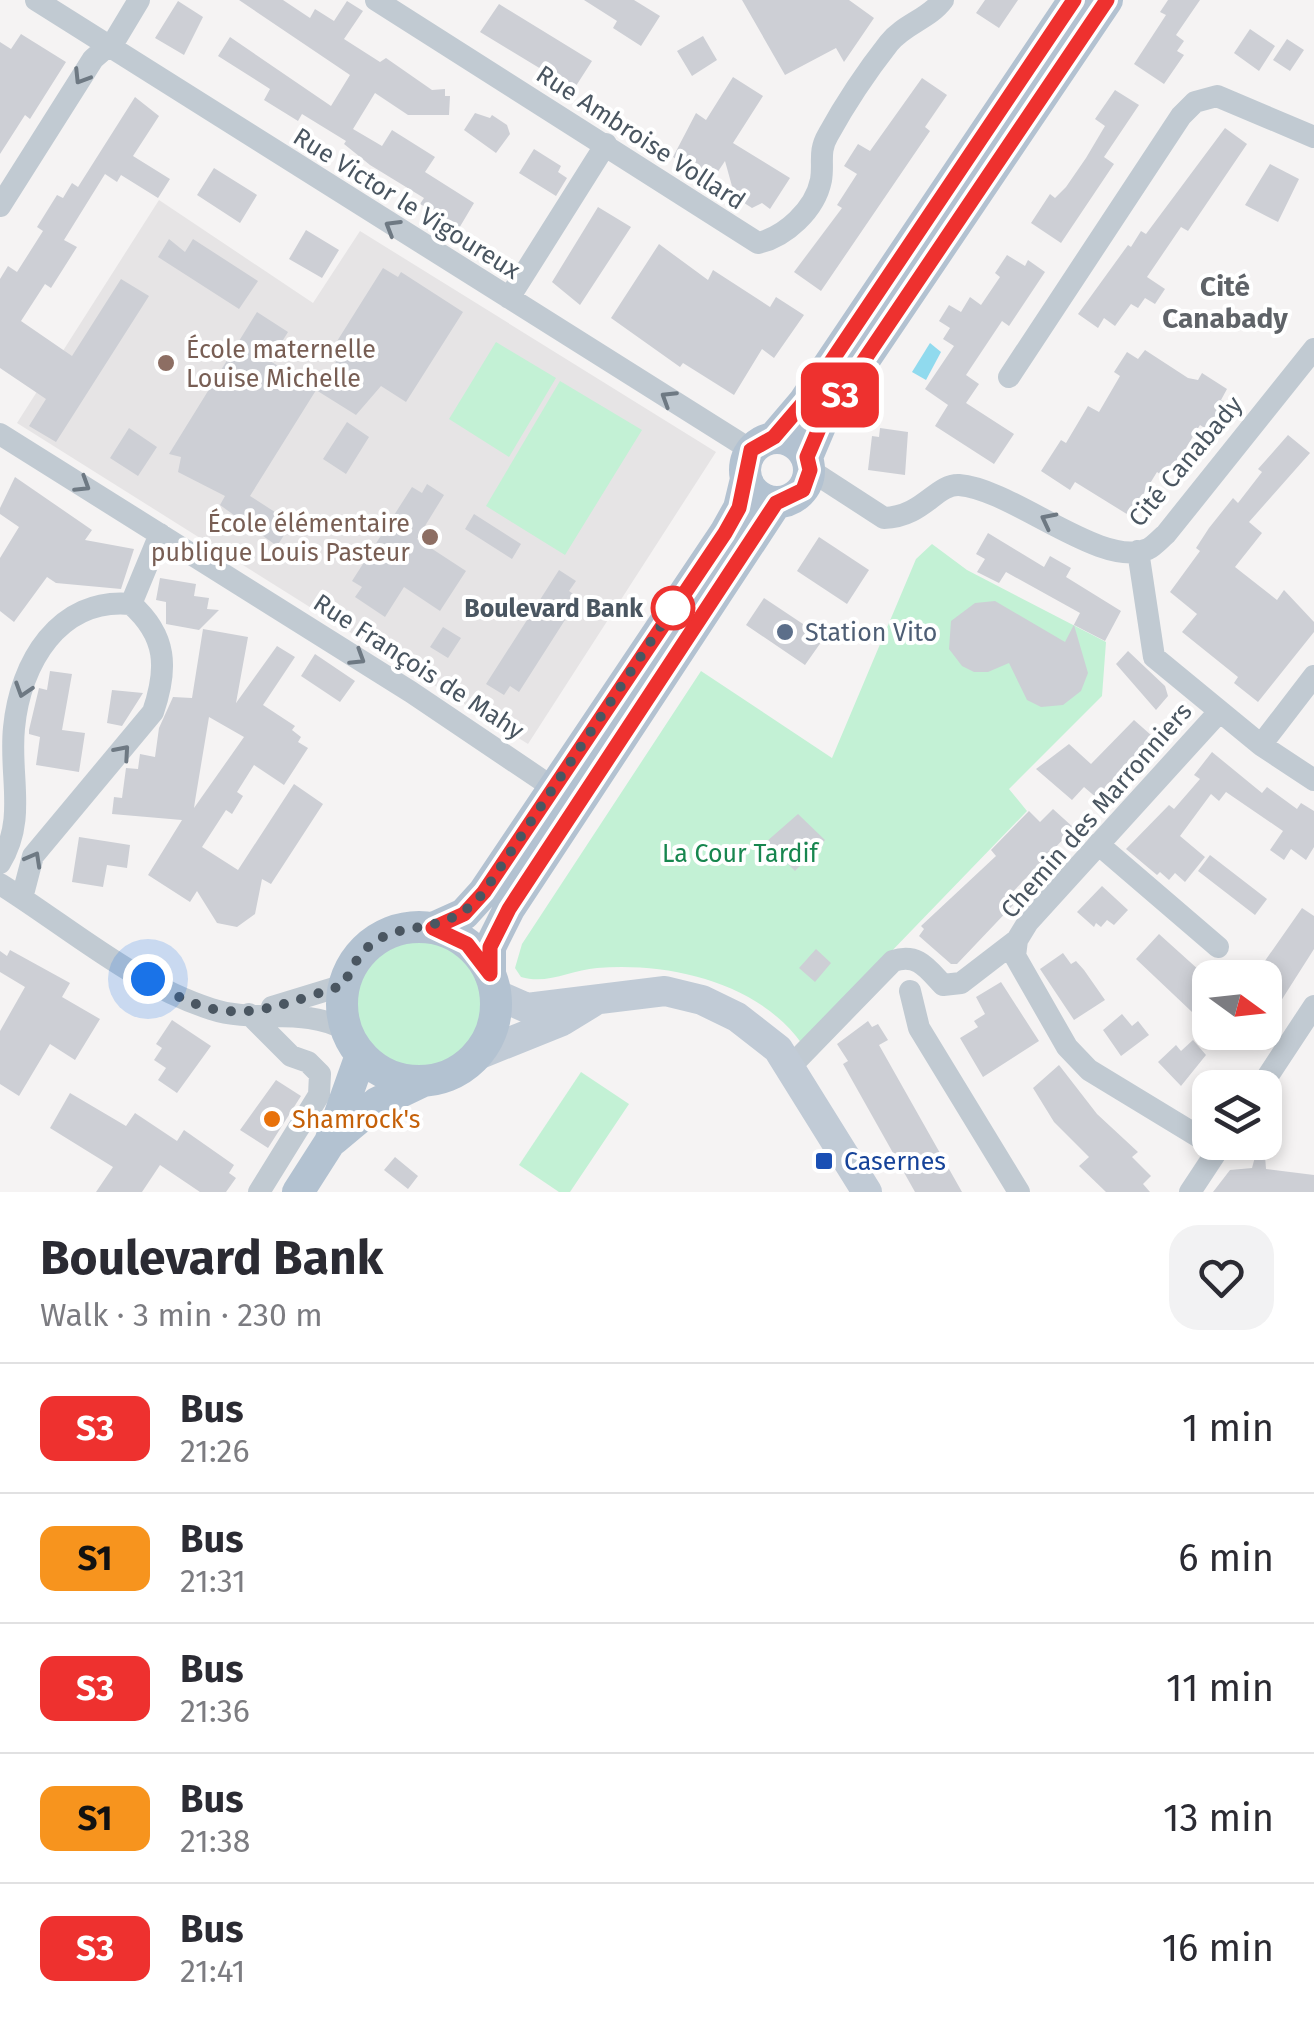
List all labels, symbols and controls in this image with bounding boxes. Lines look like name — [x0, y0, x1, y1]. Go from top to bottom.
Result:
street label: Rue Ambroise Vollard — [530, 59, 750, 217]
one-way arrow — [74, 67, 93, 85]
street label: Rue Victor le Vigoureux — [288, 122, 525, 286]
one-way arrow — [385, 220, 403, 239]
district label: Cité Canabady — [1162, 270, 1288, 335]
place label: École maternelle Louise Michelle — [186, 334, 376, 394]
marker: École maternelle Louise Michelle — [155, 352, 177, 374]
line badge: S3 — [795, 362, 885, 428]
text: S3 — [821, 374, 859, 416]
street label: Cité Canabady — [1123, 390, 1249, 533]
one-way arrow — [661, 392, 679, 411]
one-way arrow — [72, 473, 90, 492]
place label: École élémentaire publique Louis Pasteur — [151, 508, 410, 568]
one-way arrow — [1040, 512, 1058, 532]
marker: École élémentaire publique Louis Pasteur — [419, 526, 441, 548]
marker: Boulevard Bank — [652, 587, 694, 629]
street label: Rue François de Mahy — [308, 588, 530, 746]
place label: Boulevard Bank — [464, 594, 644, 624]
place label: Station Vito — [805, 618, 937, 648]
marker: Station Vito — [774, 621, 796, 643]
one-way arrow — [347, 646, 365, 665]
one-way arrow — [14, 681, 34, 698]
street label: Chemin des Marronniers — [995, 697, 1199, 925]
one-way arrow — [111, 745, 129, 764]
park label: La Cour Tardif — [662, 839, 820, 869]
one-way arrow — [22, 852, 42, 870]
your location — [123, 954, 173, 1004]
north arrow — [1192, 960, 1282, 1050]
map controls — [1192, 960, 1282, 1160]
button: layers — [1192, 1070, 1282, 1160]
place label: Shamrock's — [292, 1105, 420, 1135]
marker: Shamrock's — [261, 1108, 283, 1130]
place label: Casernes — [844, 1147, 946, 1177]
marker: Casernes — [813, 1150, 835, 1172]
button: heart — [1169, 1225, 1274, 1330]
text: Boulevard Bank — [40, 1229, 383, 1287]
text: Walk · 3 min · 230 m — [40, 1296, 323, 1334]
text: Bus — [180, 1386, 244, 1432]
text: 1 min — [1182, 1405, 1274, 1451]
text: S3 — [76, 1407, 114, 1449]
text: 21:26 — [180, 1432, 249, 1470]
text: Bus — [180, 1516, 244, 1562]
text: 6 min — [1178, 1535, 1274, 1581]
text: S1 — [77, 1537, 113, 1579]
text: 21:31 — [180, 1562, 246, 1600]
text: Bus — [180, 1646, 244, 1692]
text: 11 min — [1166, 1665, 1274, 1711]
text: S3 — [76, 1667, 114, 1709]
text: 21:36 — [180, 1692, 250, 1730]
text: Bus — [180, 1776, 244, 1822]
text: 13 min — [1163, 1795, 1274, 1841]
text: S1 — [77, 1797, 113, 1839]
text: 21:38 — [180, 1822, 250, 1860]
text: Bus — [180, 1906, 244, 1952]
text: 16 min — [1162, 1925, 1274, 1971]
text: S3 — [76, 1927, 114, 1969]
text: 21:41 — [180, 1952, 245, 1990]

